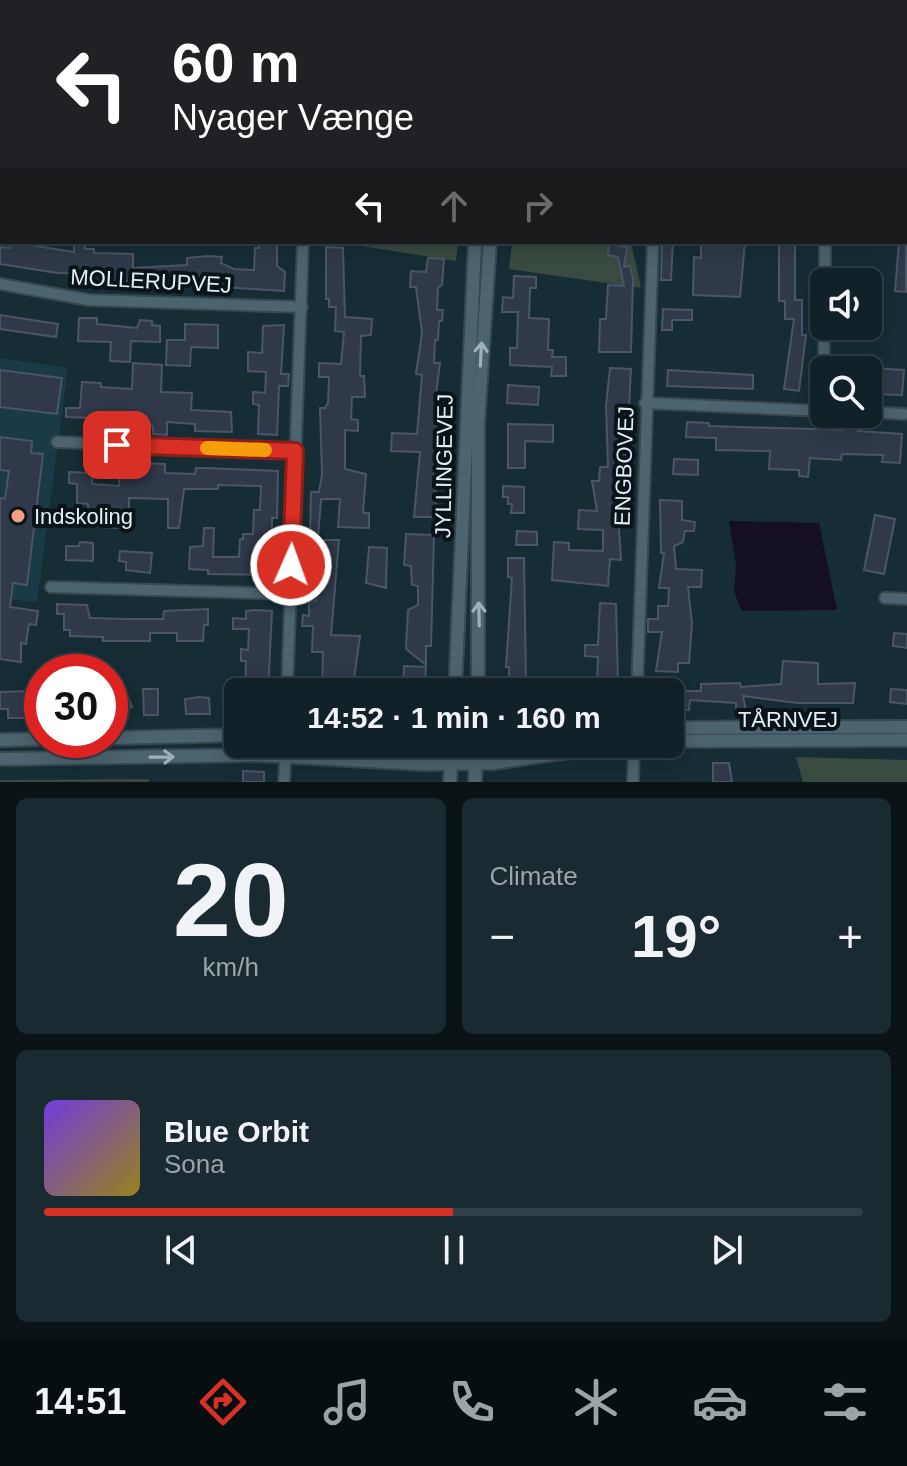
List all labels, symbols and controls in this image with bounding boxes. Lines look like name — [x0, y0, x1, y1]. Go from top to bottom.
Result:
text: 60 m — [172, 31, 300, 94]
icon: left — [40, 32, 144, 136]
text: Nyager Vænge — [172, 97, 414, 138]
icon: left — [348, 184, 392, 228]
icon: ahead — [432, 184, 476, 228]
icon: right — [516, 184, 560, 228]
street label: MOLLERUPVEJ — [70, 264, 232, 298]
map controls — [810, 268, 882, 428]
button: sound — [810, 268, 882, 340]
one-way arrow — [474, 341, 489, 368]
button: search — [810, 356, 882, 428]
street label: JYLLINGEVEJ — [430, 394, 458, 538]
street label: ENGBOVEJ — [609, 406, 639, 526]
pin — [83, 411, 151, 479]
icon: arrive — [95, 423, 139, 467]
place label: Indskoling — [34, 504, 133, 529]
marker: Indskoling — [9, 507, 27, 525]
position arrow — [249, 523, 333, 607]
one-way arrow — [471, 601, 487, 628]
speed limit sign: 30 — [24, 654, 128, 758]
text: 14:52 · 1 min · 160 m — [307, 701, 601, 734]
street label: TÅRNVEJ — [738, 707, 838, 732]
one-way arrow — [148, 749, 175, 764]
text: 20 — [173, 842, 289, 958]
text: Climate — [490, 861, 578, 891]
text: 19° — [631, 903, 722, 970]
text: − — [490, 912, 515, 961]
text: + — [837, 912, 863, 961]
text: km/h — [203, 952, 259, 982]
text: Blue Orbit — [164, 1115, 309, 1148]
text: Sona — [164, 1149, 225, 1179]
icon: previous — [159, 1228, 203, 1272]
icon: pause — [432, 1228, 476, 1272]
icon: next — [705, 1228, 749, 1272]
icon: directions — [195, 1374, 251, 1430]
icon: music — [319, 1374, 375, 1430]
icon: phone — [444, 1374, 500, 1430]
icon: climate — [568, 1374, 624, 1430]
icon: car — [692, 1374, 748, 1430]
icon: filters — [817, 1374, 873, 1430]
text: 14:51 — [34, 1381, 126, 1422]

